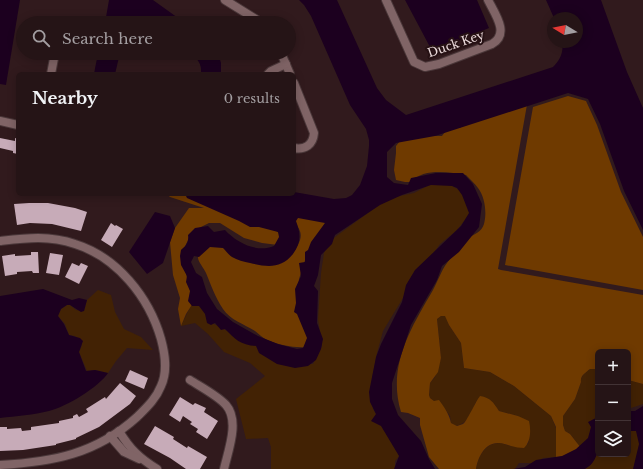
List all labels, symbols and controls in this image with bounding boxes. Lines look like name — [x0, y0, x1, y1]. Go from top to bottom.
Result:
north arrow — [547, 12, 583, 48]
search box — [16, 16, 296, 60]
icon: search — [30, 27, 52, 49]
street label: Duck Key — [425, 27, 487, 60]
text: Search here — [62, 29, 153, 48]
text: Nearby — [32, 88, 98, 109]
text: 0 results — [224, 90, 280, 107]
map controls — [595, 349, 631, 457]
button: + — [595, 349, 631, 385]
button: − — [595, 385, 631, 421]
button: layers — [595, 421, 631, 457]

